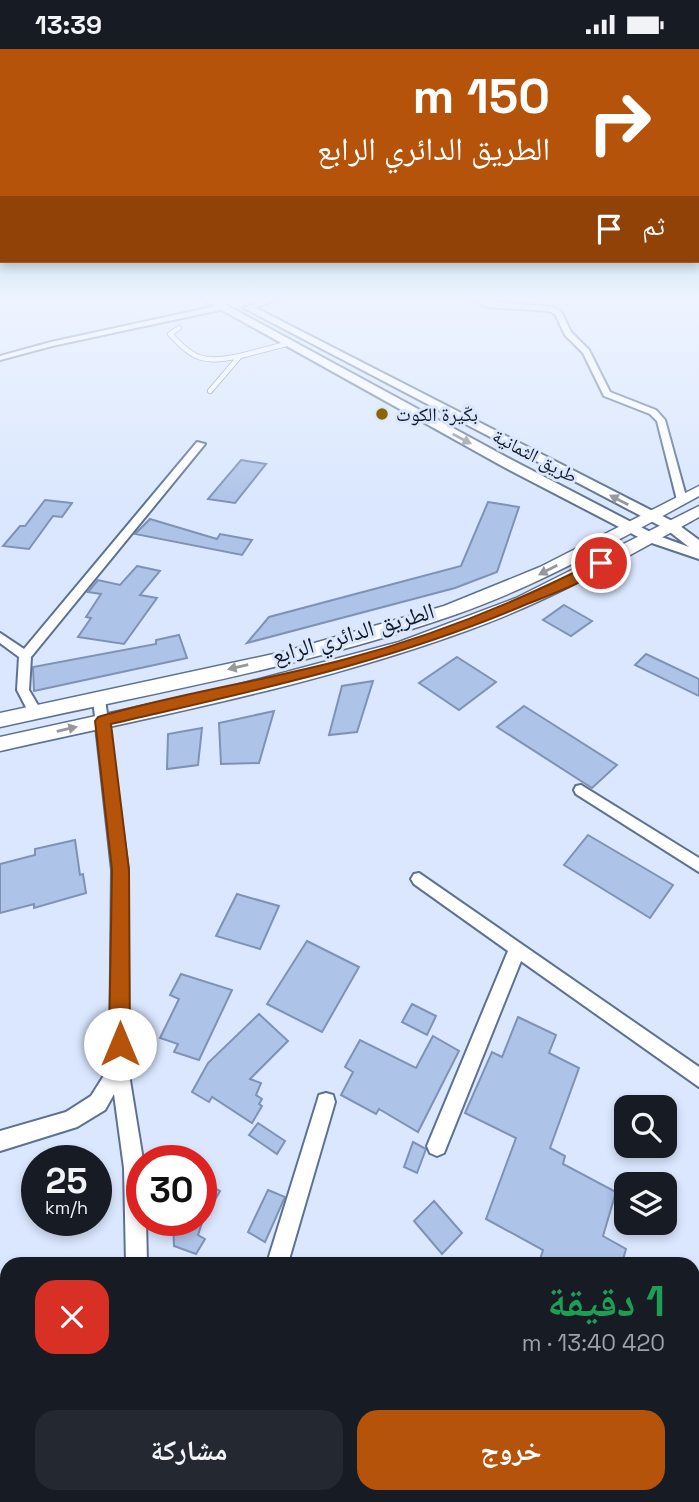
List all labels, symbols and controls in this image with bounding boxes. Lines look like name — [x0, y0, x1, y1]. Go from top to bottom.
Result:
text: 13:39 — [35, 8, 102, 42]
text: 150 m — [412, 65, 550, 127]
icon: right — [574, 77, 665, 168]
text: الطريق الدائري الرابع — [317, 129, 550, 169]
text: ثم — [642, 209, 665, 243]
icon: arrive — [590, 210, 628, 248]
place label: بكّيرة الكوت — [396, 402, 478, 427]
marker: بكّيرة الكوت — [374, 406, 390, 422]
street label: طريق الثمانية — [488, 423, 582, 489]
one-way arrow — [453, 433, 472, 445]
one-way arrow — [609, 494, 629, 506]
pin — [571, 533, 631, 593]
icon: arrive — [582, 544, 620, 582]
one-way arrow — [538, 564, 558, 575]
street label: الطريق الدائري الرابع — [268, 595, 439, 674]
one-way arrow — [227, 662, 249, 673]
one-way arrow — [56, 723, 78, 734]
position arrow — [83, 1007, 157, 1081]
map controls — [614, 1095, 677, 1235]
button: search — [614, 1095, 677, 1158]
speed limit sign: 30 — [126, 1145, 217, 1236]
text: 25 — [46, 1159, 87, 1203]
button: layers — [614, 1172, 677, 1235]
text: km/h — [45, 1196, 88, 1219]
text: 1 دقيقة — [547, 1275, 665, 1328]
button: close — [35, 1280, 109, 1354]
text: 420 m · 13:40 — [522, 1328, 665, 1358]
button: مشاركة — [35, 1410, 343, 1490]
button: خروج — [357, 1410, 665, 1490]

